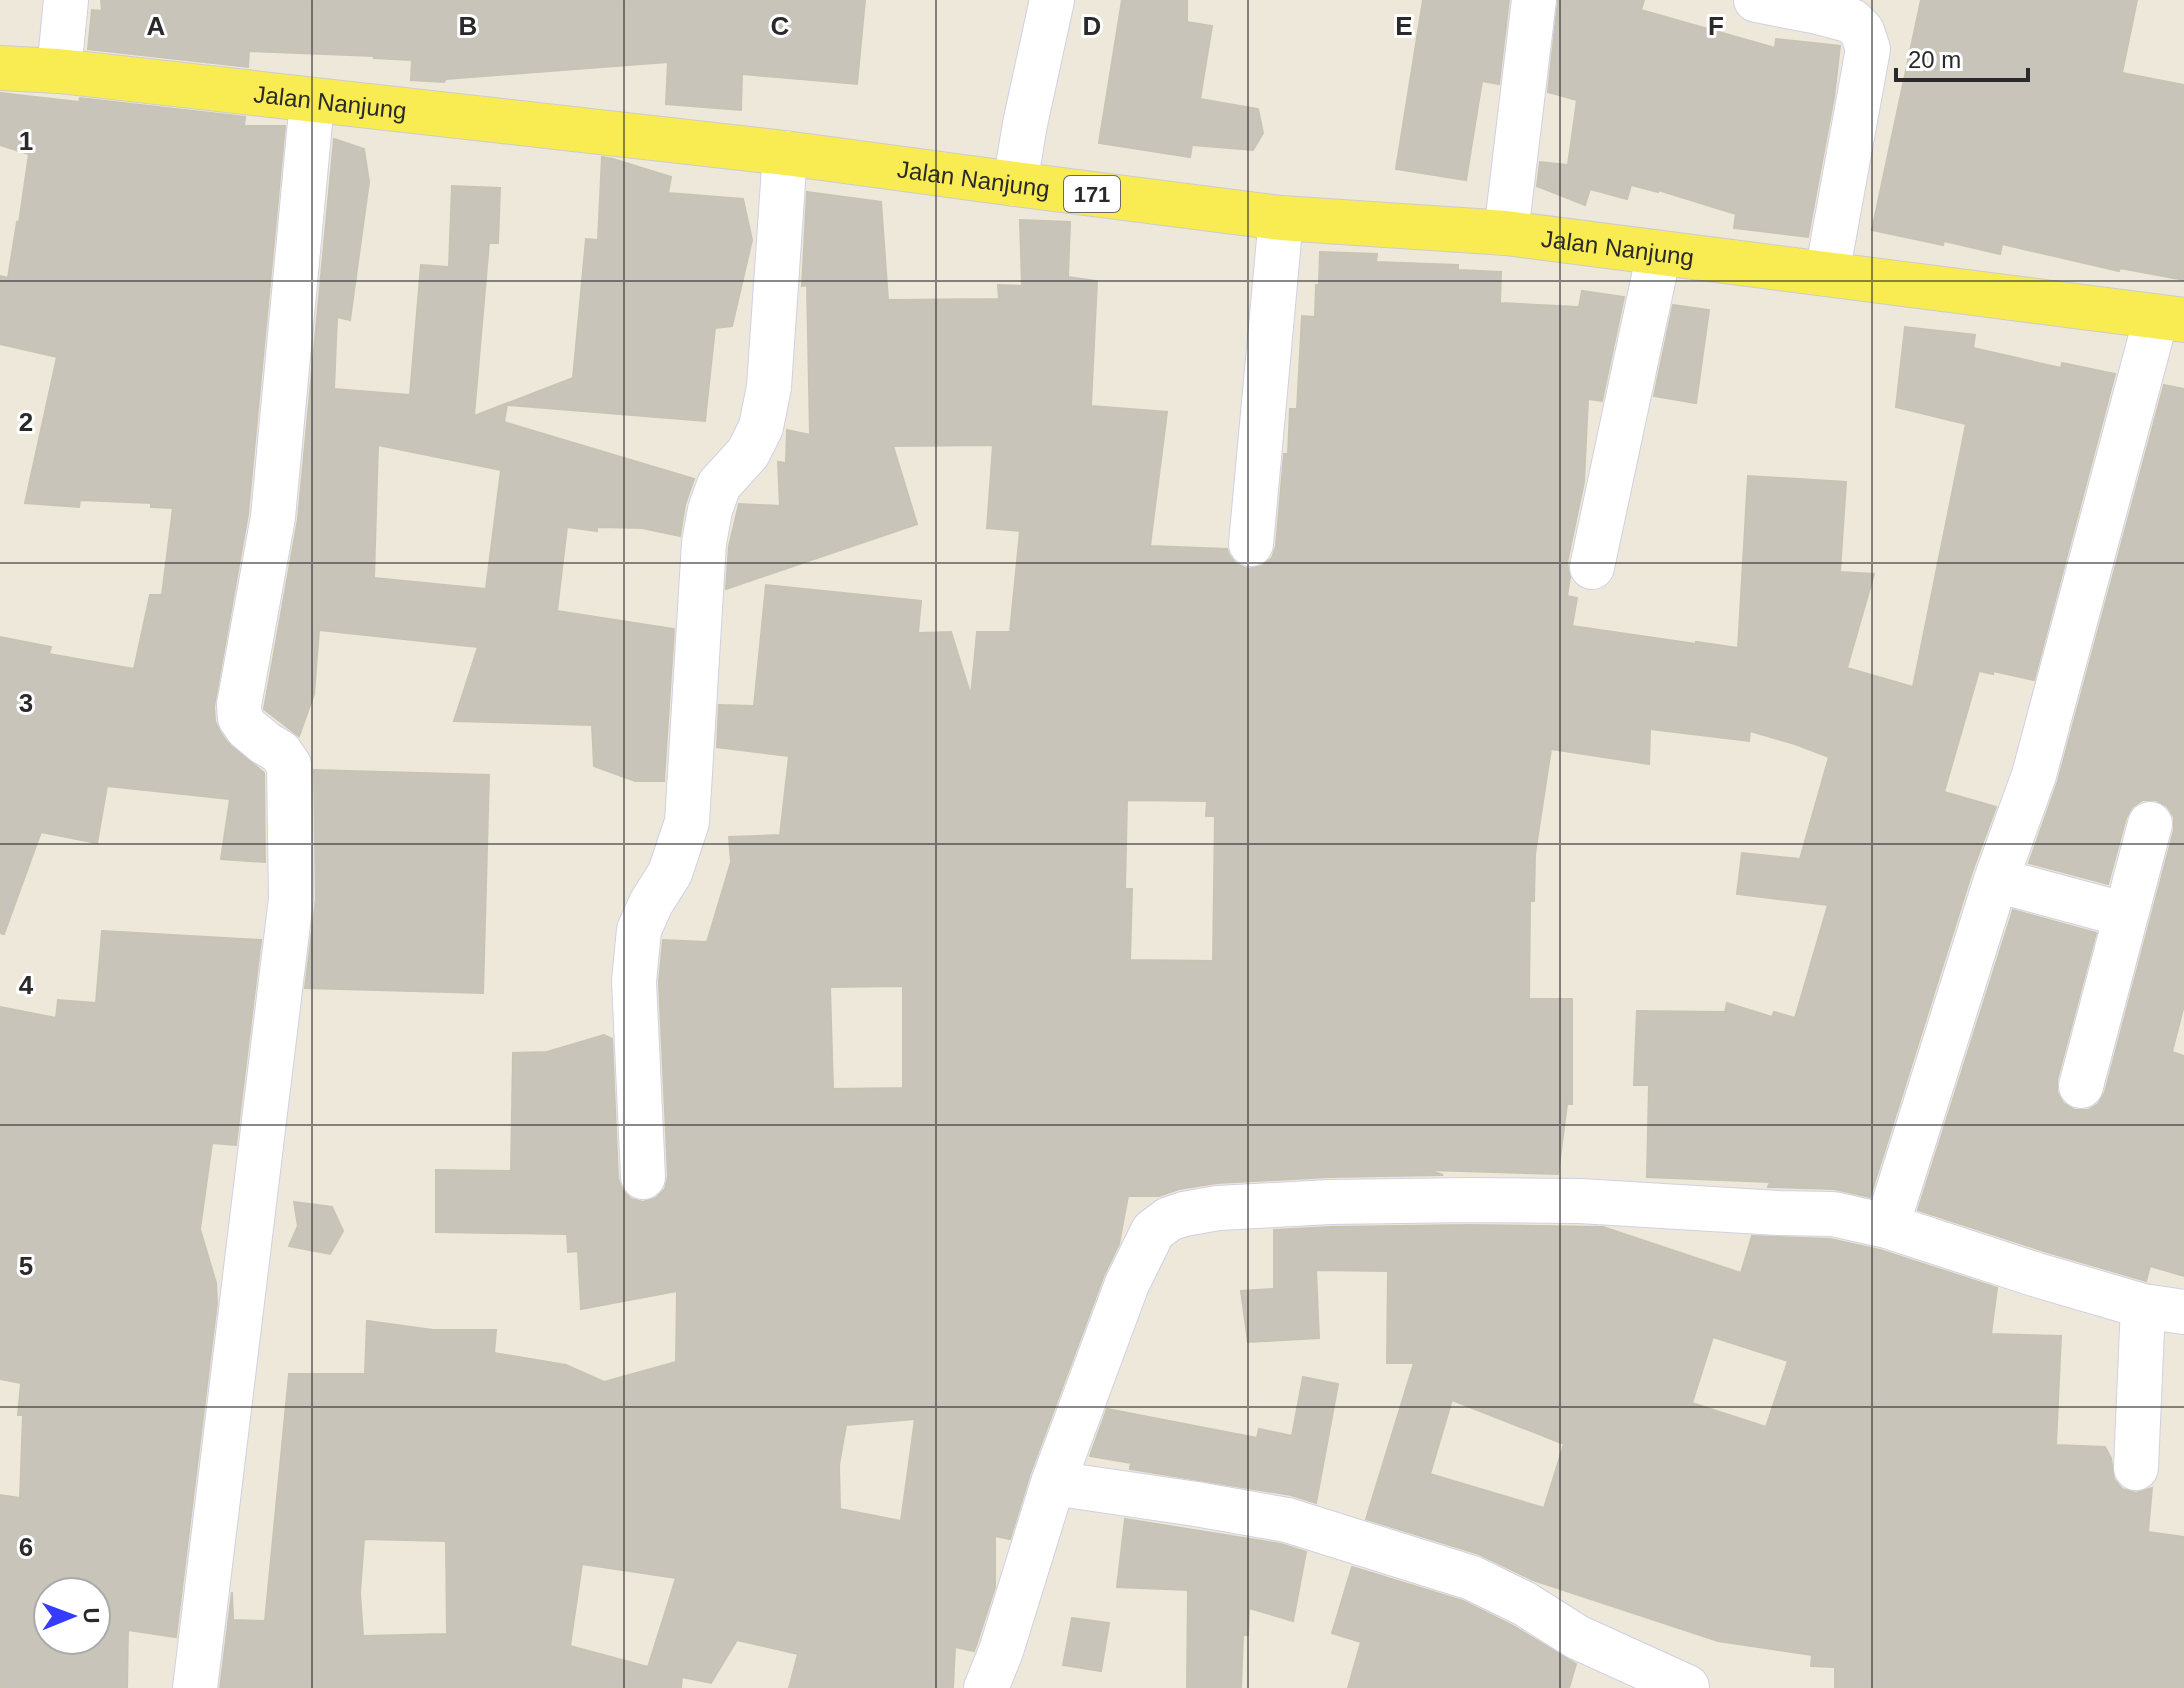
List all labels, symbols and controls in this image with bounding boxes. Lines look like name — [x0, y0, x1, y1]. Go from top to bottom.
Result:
text: A — [147, 11, 166, 41]
text: B — [459, 11, 477, 41]
text: C — [771, 11, 790, 41]
text: D — [1083, 11, 1101, 41]
text: E — [1395, 11, 1413, 41]
text: F — [1708, 11, 1724, 41]
scale bar — [1896, 32, 2028, 82]
text: 20 m — [1908, 46, 1961, 73]
street label: Jalan Nanjung — [252, 80, 408, 124]
text: 1 — [19, 126, 33, 156]
street label: Jalan Nanjung — [896, 155, 1051, 202]
road number: 171 — [1064, 176, 1120, 212]
street label: Jalan Nanjung — [1540, 224, 1696, 270]
text: 2 — [19, 407, 33, 437]
text: 3 — [19, 688, 33, 718]
text: 4 — [19, 970, 34, 1000]
text: 5 — [19, 1251, 33, 1281]
text: 6 — [19, 1532, 33, 1562]
north arrow — [32, 1576, 112, 1656]
text: U — [79, 1607, 104, 1624]

